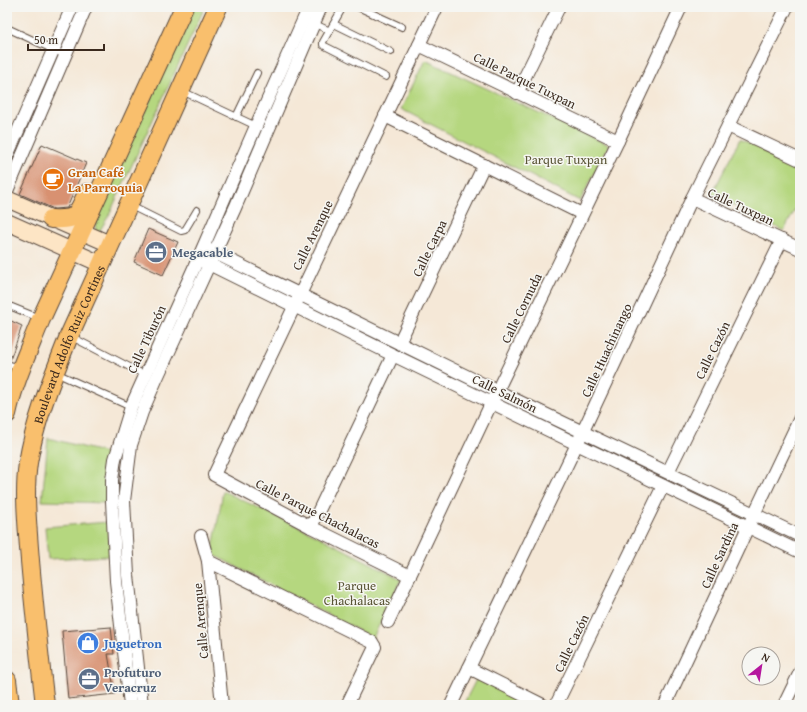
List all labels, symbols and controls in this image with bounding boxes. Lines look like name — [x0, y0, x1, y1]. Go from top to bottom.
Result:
scale bar — [28, 26, 104, 52]
text: 50 m — [34, 31, 58, 48]
street label: Calle Parque Tuxpan — [470, 47, 580, 114]
park label: Parque Tuxpan — [525, 150, 608, 169]
place label: Gran Café La Parroquia — [68, 163, 143, 197]
cafe icon: Gran Café La Parroquia — [40, 166, 66, 192]
street label: Calle Tuxpan — [705, 183, 778, 230]
street label: Calle Arenque — [287, 197, 338, 273]
street label: Calle Carpa — [407, 216, 452, 280]
office icon: Megacable — [143, 239, 169, 265]
place label: Megacable — [172, 243, 233, 262]
street label: Boulevard Adolfo Ruiz Cortines — [29, 262, 110, 426]
street label: Calle Cornuda — [496, 269, 547, 347]
street label: Calle Huachinango — [576, 300, 637, 400]
street label: Calle Tiburón — [122, 301, 171, 377]
street label: Calle Cazón — [690, 317, 735, 382]
street label: Calle Salmón — [469, 370, 541, 418]
street label: Calle Parque Chachalacas — [252, 474, 383, 553]
street label: Calle Sardina — [696, 518, 743, 592]
park label: Parque Chachalacas — [324, 576, 390, 610]
street label: Calle Arenque — [188, 582, 213, 660]
street label: Calle Cazón — [549, 610, 594, 675]
shop icon: Juguetron — [75, 630, 101, 656]
place label: Juguetron — [102, 634, 162, 653]
north arrow — [741, 646, 781, 686]
text: N — [759, 649, 774, 666]
place label: Profuturo Veracruz — [104, 663, 161, 697]
office icon: Profuturo Veracruz — [76, 666, 102, 692]

